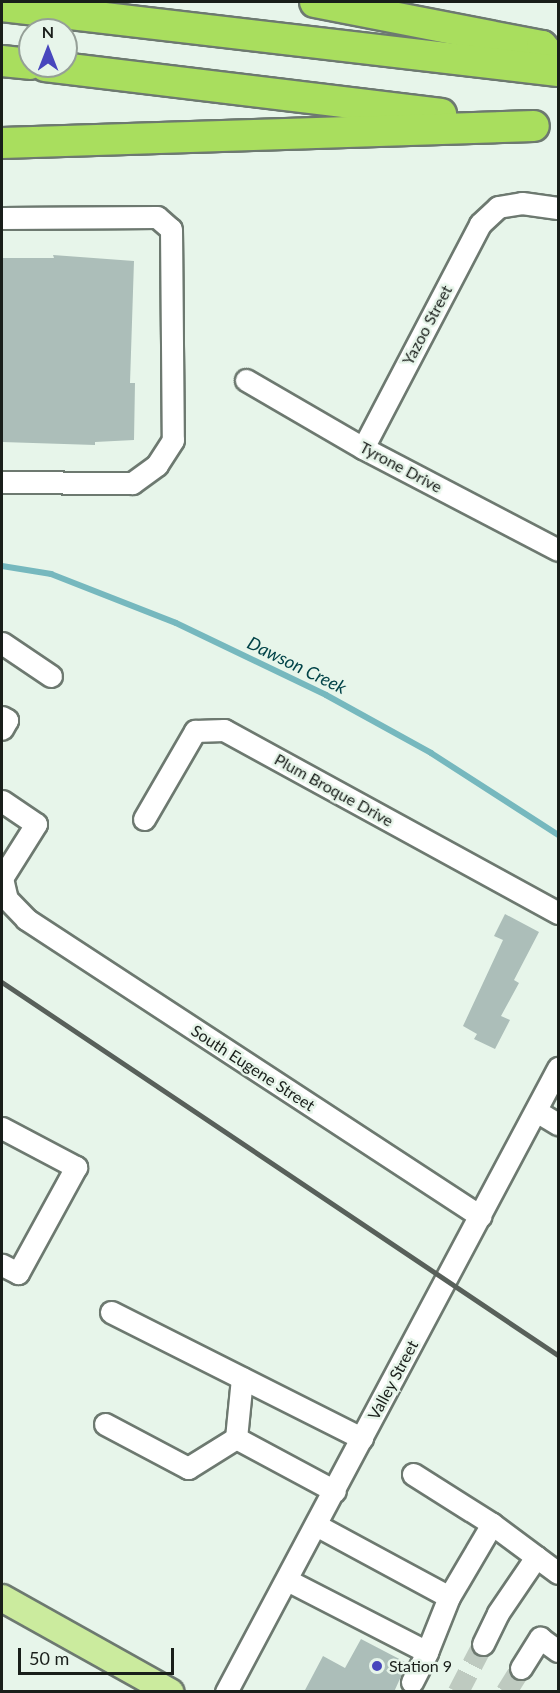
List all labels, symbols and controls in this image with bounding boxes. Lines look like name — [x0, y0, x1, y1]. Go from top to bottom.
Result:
north arrow — [18, 18, 78, 78]
text: N — [42, 22, 54, 41]
street label: Yazoo Street — [398, 282, 456, 368]
street label: Tyrone Drive — [357, 437, 445, 497]
water label: Dawson Creek — [244, 632, 350, 698]
street label: Plum Broque Drive — [271, 749, 397, 831]
street label: South Eugene Street — [188, 1021, 318, 1115]
street label: Valley Street — [364, 1337, 422, 1423]
scale bar — [21, 1636, 177, 1674]
text: 50 m — [29, 1647, 69, 1669]
place label: Station 9 — [389, 1656, 452, 1676]
marker: Station 9 — [370, 1659, 384, 1673]

